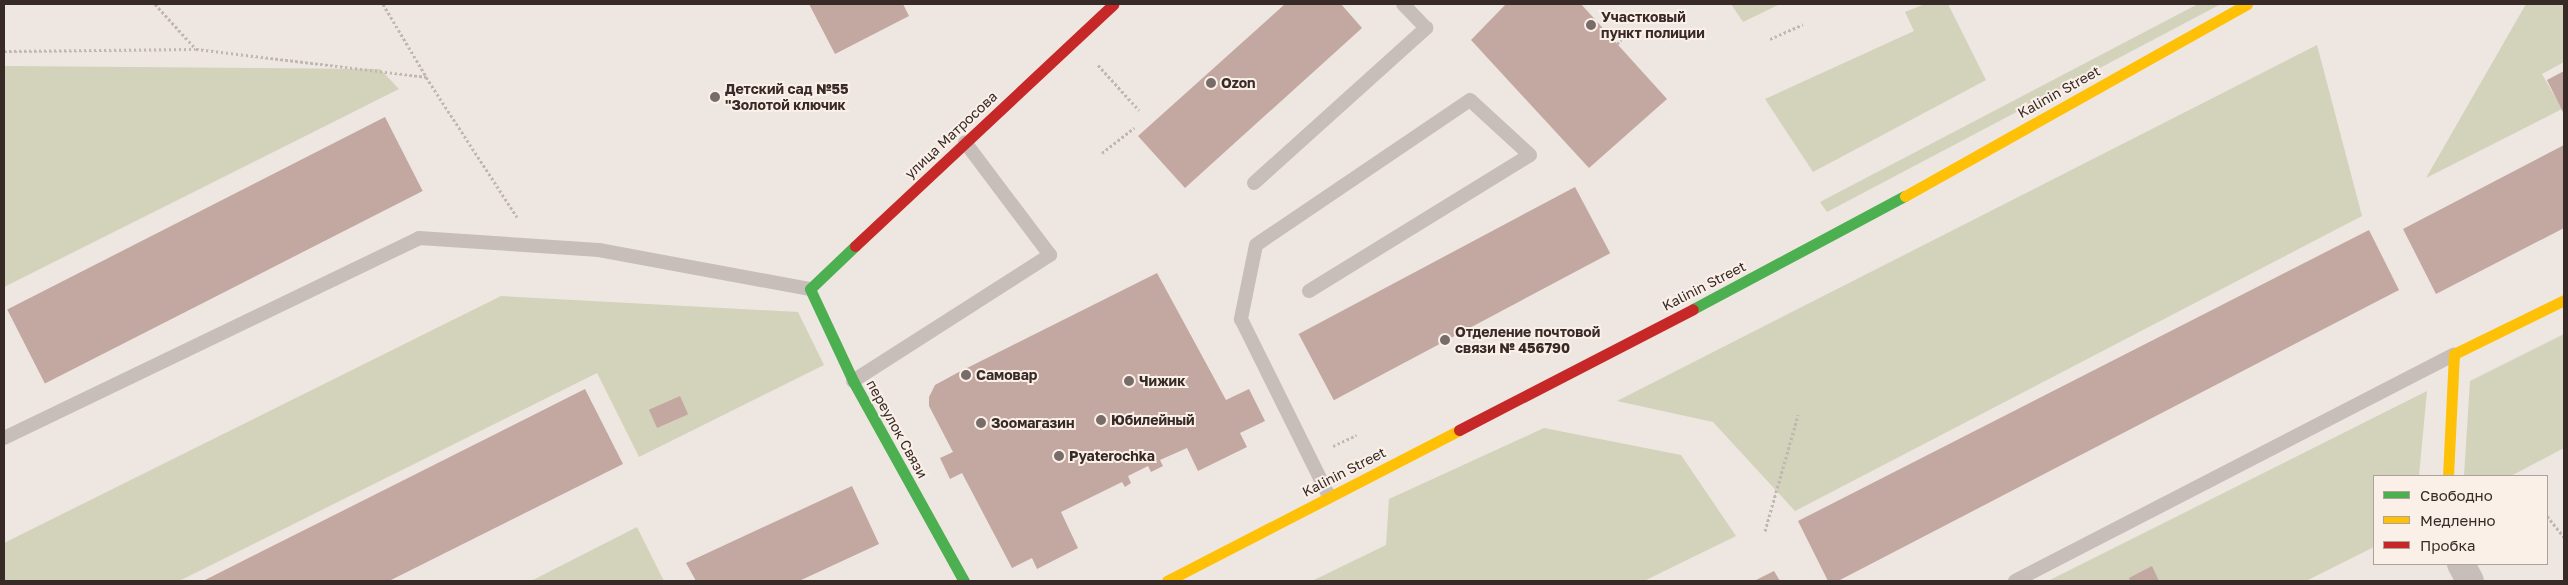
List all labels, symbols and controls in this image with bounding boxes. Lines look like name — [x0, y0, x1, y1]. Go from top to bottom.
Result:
place label: Участковый пункт полиции — [1601, 9, 1705, 41]
marker: Участковый пункт полиции — [1585, 19, 1597, 31]
street label: Kalinin Street — [2015, 62, 2103, 122]
place label: Ozon — [1221, 75, 1256, 91]
marker: Ozon — [1205, 77, 1217, 89]
place label: Детский сад №55 "Золотой ключик — [725, 81, 849, 114]
street label: улица Матросова — [901, 88, 1001, 182]
marker: Детский сад №55 "Золотой ключик — [709, 91, 721, 103]
street label: Kalinin Street — [1659, 258, 1749, 314]
place label: Отделение почтовой связи № 456790 — [1455, 324, 1600, 357]
marker: Отделение почтовой связи № 456790 — [1439, 334, 1451, 346]
place label: Самовар — [976, 367, 1037, 383]
marker: Самовар — [960, 369, 972, 381]
place label: Чижик — [1139, 373, 1185, 389]
marker: Чижик — [1123, 375, 1135, 387]
street label: переулок Связи — [863, 377, 931, 481]
place label: Юбилейный — [1111, 412, 1195, 428]
marker: Юбилейный — [1095, 414, 1107, 426]
place label: Зоомагазин — [991, 415, 1074, 431]
marker: Зоомагазин — [975, 417, 987, 429]
street label: Kalinin Street — [1299, 444, 1389, 500]
place label: Pyaterochka — [1069, 448, 1155, 464]
marker: Pyaterochka — [1053, 450, 1065, 462]
legend — [2373, 475, 2548, 565]
text: Свободно — [2420, 486, 2493, 504]
text: Медленно — [2420, 511, 2496, 529]
text: Пробка — [2420, 536, 2475, 554]

